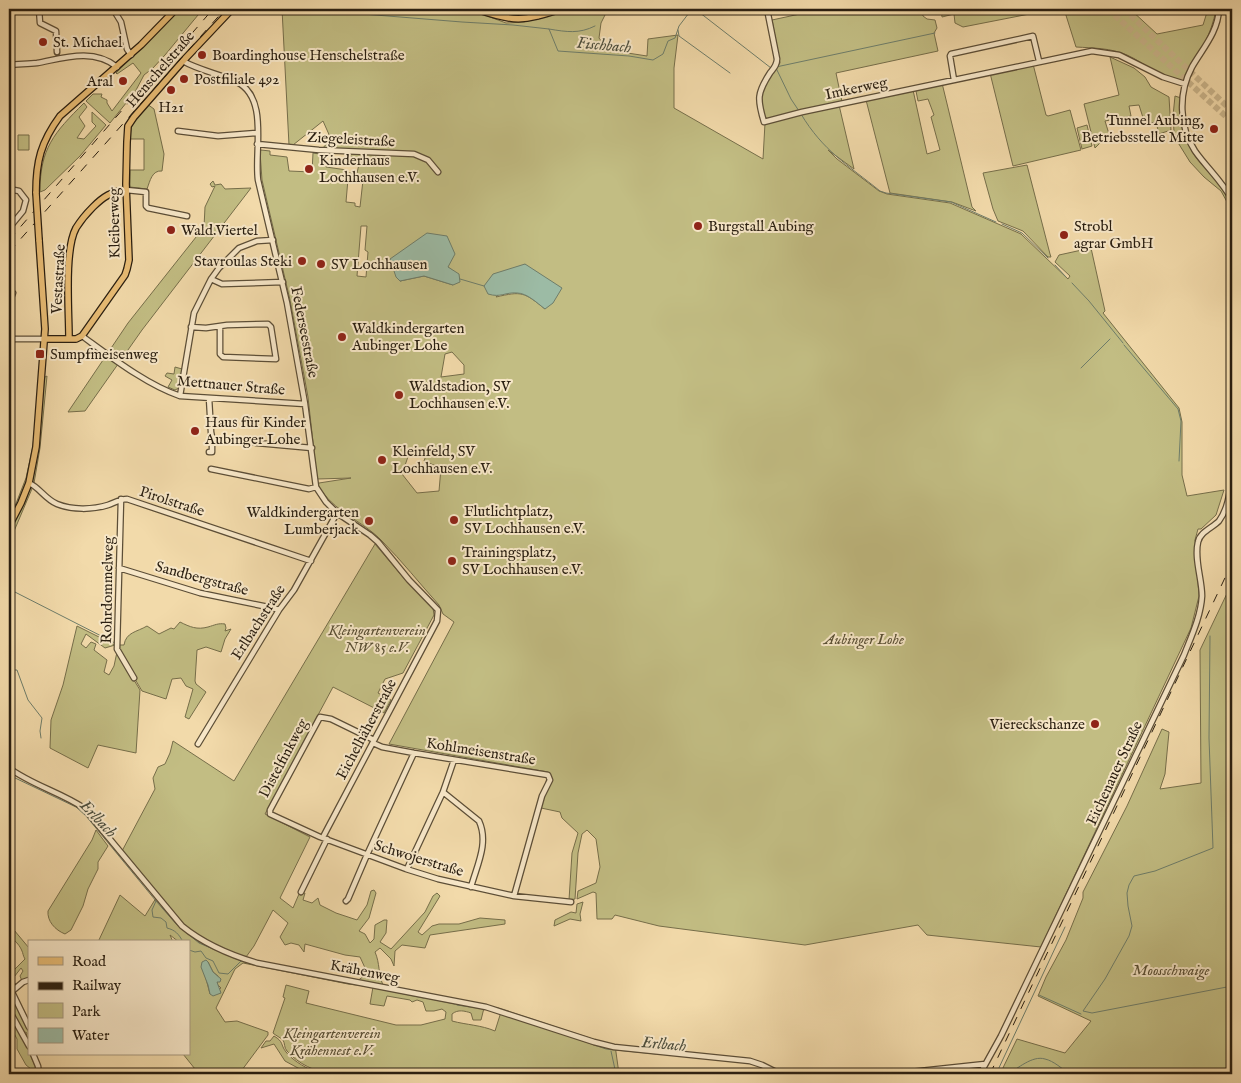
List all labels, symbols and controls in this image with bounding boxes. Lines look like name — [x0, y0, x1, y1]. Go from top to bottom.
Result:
street label: Henschelstraße — [122, 27, 199, 111]
place label: St. Michael — [53, 33, 123, 52]
water label: Fischbach — [576, 34, 632, 58]
marker: St. Michael — [37, 36, 49, 48]
place label: Boardinghouse Henschelstraße — [212, 46, 405, 65]
marker: Boardinghouse Henschelstraße — [196, 49, 208, 61]
place label: Postfiliale 492 — [194, 70, 279, 89]
place label: Aral — [86, 72, 114, 91]
street label: Imkerweg — [823, 72, 890, 104]
marker: Postfiliale 492 — [178, 73, 190, 85]
marker: Aral — [117, 75, 129, 87]
marker: H21 — [165, 84, 177, 96]
place label: H21 — [158, 98, 184, 117]
place label: Tunnel Aubing, Betriebsstelle Mitte — [1082, 111, 1204, 147]
marker: Tunnel Aubing, Betriebsstelle Mitte — [1208, 123, 1220, 135]
street label: Ziegeleistraße — [306, 128, 396, 151]
place label: Kinderhaus Lochhausen e.V. — [319, 151, 420, 187]
marker: Kinderhaus Lochhausen e.V. — [303, 163, 315, 175]
street label: Kleiberweg — [104, 186, 125, 259]
place label: Burgstall Aubing — [708, 217, 815, 236]
place label: Strobl agrar GmbH — [1074, 217, 1154, 253]
marker: Burgstall Aubing — [692, 220, 704, 232]
place label: Wald.Viertel — [181, 221, 259, 240]
marker: Wald.Viertel — [165, 224, 177, 236]
marker: Strobl agrar GmbH — [1058, 229, 1070, 241]
street label: Vestastraße — [47, 244, 70, 315]
place label: Stavroulas Steki — [194, 252, 292, 271]
marker: Stavroulas Steki — [296, 255, 308, 267]
place label: SV Lochhausen — [331, 255, 427, 274]
marker: SV Lochhausen — [315, 258, 327, 270]
street label: Federseestraße — [286, 285, 323, 380]
place label: Waldkindergarten Aubinger Lohe — [351, 319, 464, 355]
marker: Waldkindergarten Aubinger Lohe — [336, 331, 348, 343]
place label: Sumpfmeisenweg — [50, 345, 159, 364]
marker: Sumpfmeisenweg — [34, 348, 46, 360]
street label: Mettnauer Straße — [176, 371, 286, 400]
place label: Waldstadion, SV Lochhausen e.V. — [409, 377, 512, 413]
marker: Waldstadion, SV Lochhausen e.V. — [393, 389, 405, 401]
place label: Haus für Kinder Aubinger Lohe — [204, 413, 306, 449]
marker: Haus für Kinder Aubinger Lohe — [189, 425, 201, 437]
place label: Kleinfeld, SV Lochhausen e.V. — [392, 442, 493, 478]
marker: Kleinfeld, SV Lochhausen e.V. — [376, 454, 388, 466]
street label: Pirolstraße — [137, 482, 207, 521]
place label: Flutlichtplatz, SV Lochhausen e.V. — [464, 502, 585, 538]
place label: Waldkindergarten Lumberjack — [247, 503, 360, 539]
marker: Flutlichtplatz, SV Lochhausen e.V. — [448, 514, 460, 526]
marker: Waldkindergarten Lumberjack — [363, 515, 375, 527]
street label: Rohrdommelweg — [97, 535, 118, 644]
place label: Trainingsplatz, SV Lochhausen e.V. — [462, 543, 583, 579]
marker: Trainingsplatz, SV Lochhausen e.V. — [446, 555, 458, 567]
street label: Sandbergstraße — [153, 557, 251, 600]
street label: Erlbachstraße — [227, 581, 290, 663]
park label: Kleingartenverein NW 85 e.V. — [327, 621, 426, 657]
park label: Aubinger Lohe — [822, 630, 904, 650]
street label: Eichelhäherstraße — [332, 675, 401, 783]
street label: Distelfinkweg — [255, 715, 313, 801]
place label: Viereckschanze — [989, 715, 1085, 734]
street label: Eichenauer Straße — [1082, 718, 1147, 828]
marker: Viereckschanze — [1089, 718, 1101, 730]
street label: Kohlmeisenstraße — [425, 733, 537, 770]
water label: Erlbach — [74, 796, 120, 843]
street label: Schwojerstraße — [372, 836, 466, 881]
legend — [28, 940, 190, 1056]
text: Road — [72, 952, 107, 971]
street label: Krähenweg — [329, 955, 402, 988]
park label: Moosschwaige — [1133, 961, 1209, 981]
text: Railway — [72, 976, 122, 995]
text: Park — [72, 1002, 102, 1021]
park label: Kleingartenverein Krähennest e.V. — [282, 1024, 381, 1060]
text: Water — [72, 1026, 110, 1045]
water label: Erlbach — [640, 1033, 687, 1057]

